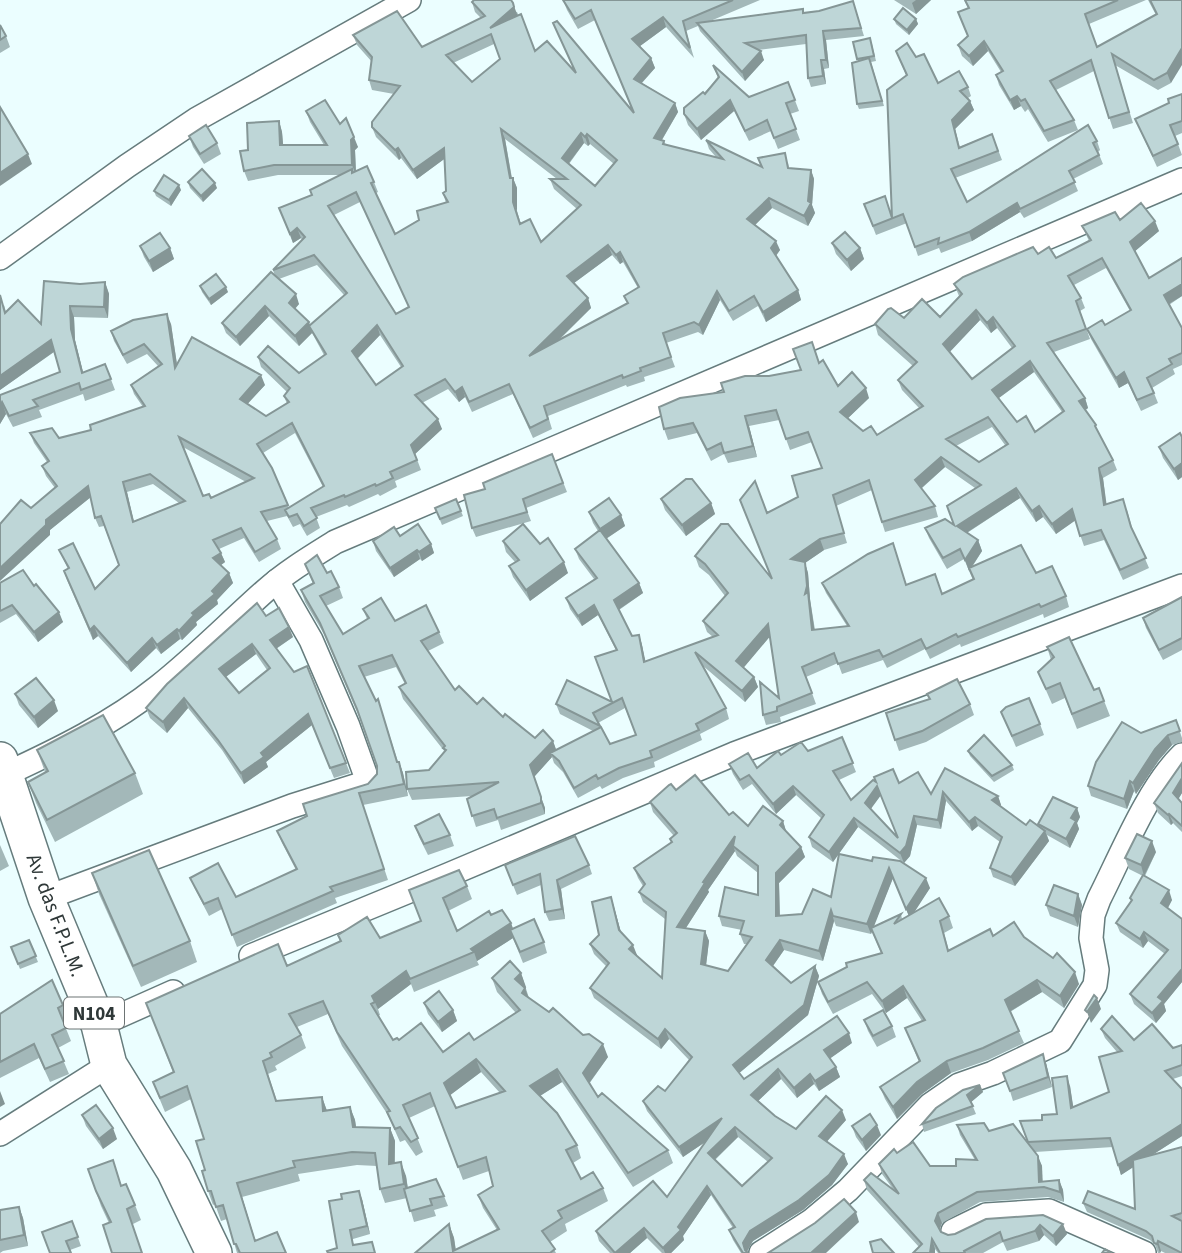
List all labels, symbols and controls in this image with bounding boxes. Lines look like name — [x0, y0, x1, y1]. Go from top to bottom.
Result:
street label: Av. das F.P.L.M. — [19, 849, 93, 981]
road number: N104 — [64, 998, 124, 1028]

